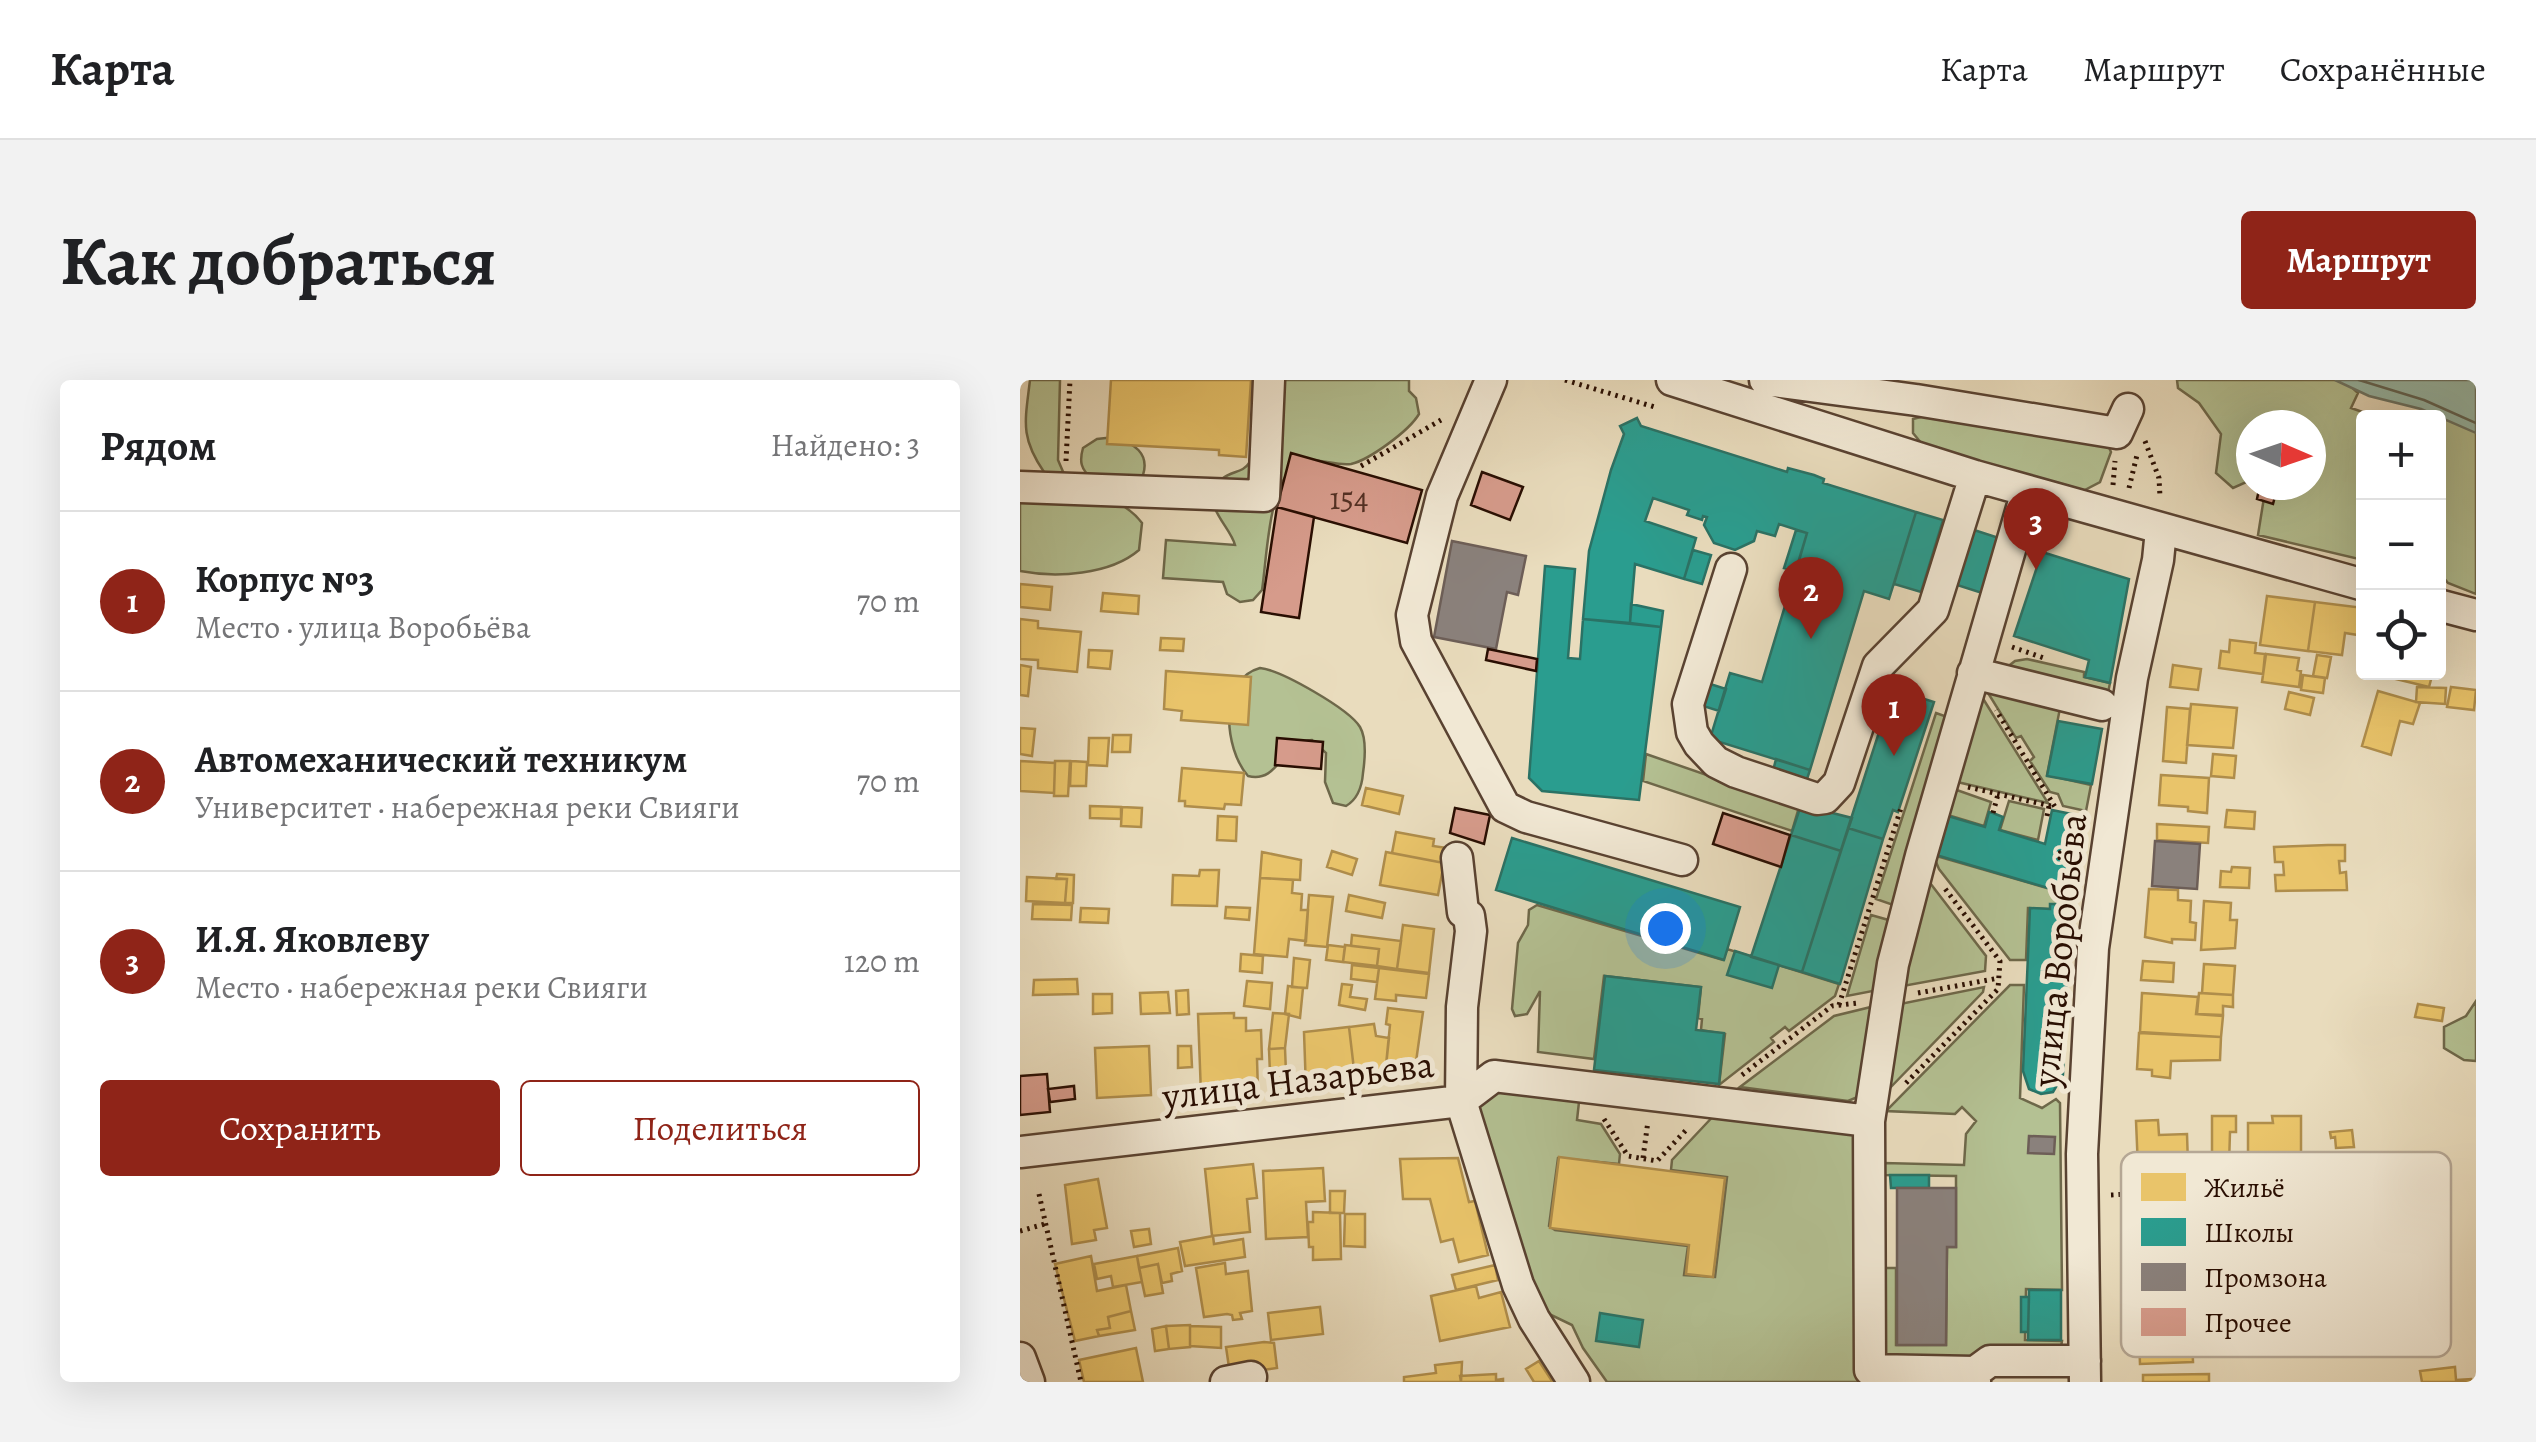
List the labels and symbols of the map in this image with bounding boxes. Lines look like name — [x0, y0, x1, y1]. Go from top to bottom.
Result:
north arrow — [2236, 410, 2326, 500]
house number: 154 — [1329, 476, 1369, 520]
pin: 3 — [2004, 488, 2068, 570]
pin: 2 — [1778, 556, 1844, 639]
pin: 1 — [1862, 674, 1926, 756]
street label: улица Воробьёва — [2019, 810, 2099, 1090]
your location — [1640, 903, 1691, 954]
street label: улица Назарьева — [1158, 1037, 1437, 1123]
legend — [2121, 1152, 2451, 1357]
text: Жильё — [2204, 1169, 2285, 1207]
text: Школы — [2204, 1214, 2294, 1252]
text: Промзона — [2204, 1259, 2327, 1297]
text: Прочее — [2204, 1304, 2292, 1342]

